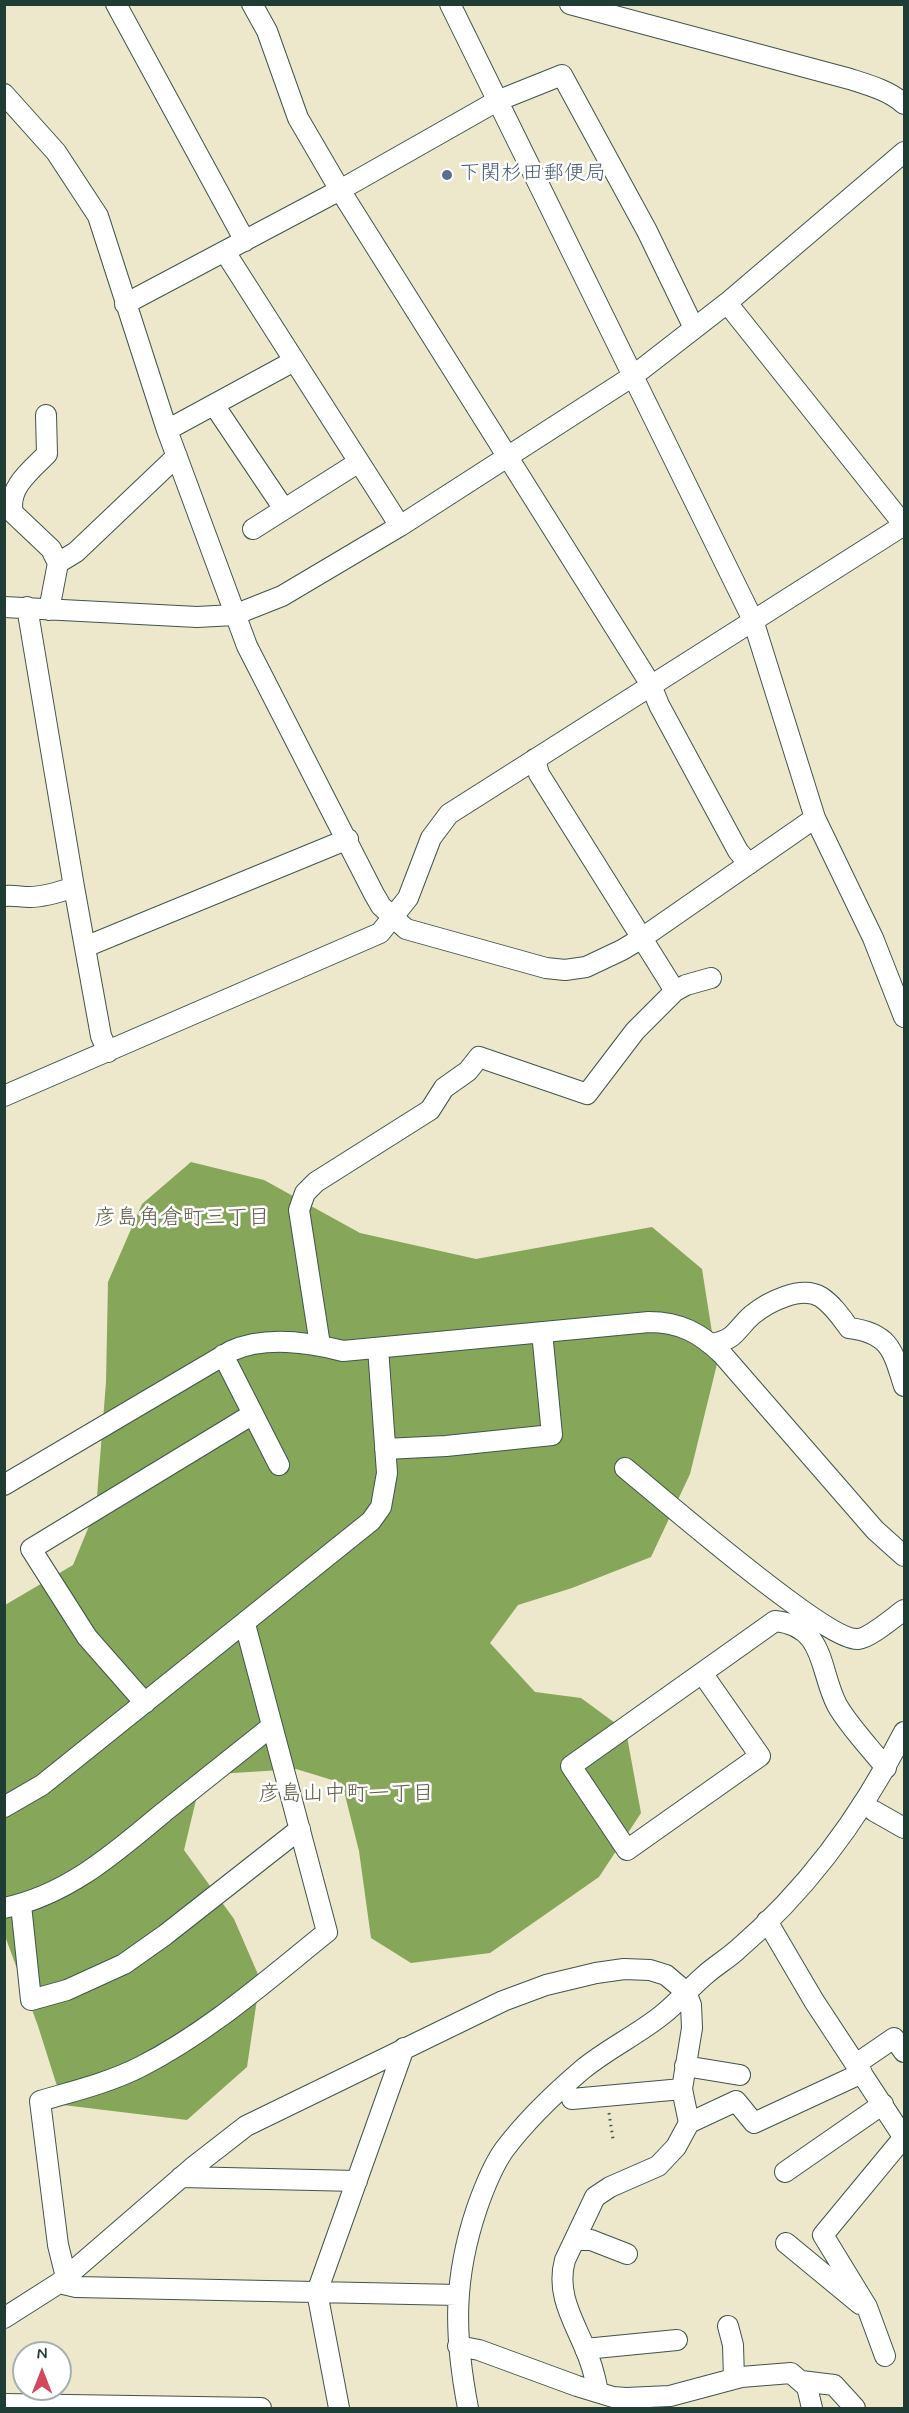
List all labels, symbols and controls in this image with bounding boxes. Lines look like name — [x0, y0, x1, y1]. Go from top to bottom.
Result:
place label: 下関杉田郵便局 — [459, 162, 606, 188]
marker: 下関杉田郵便局 — [440, 168, 454, 182]
district label: 彦島角倉町三丁目 — [94, 1206, 270, 1232]
district label: 彦島山中町一丁目 — [258, 1782, 434, 1808]
north arrow — [12, 2341, 72, 2401]
text: N — [37, 2344, 47, 2365]

